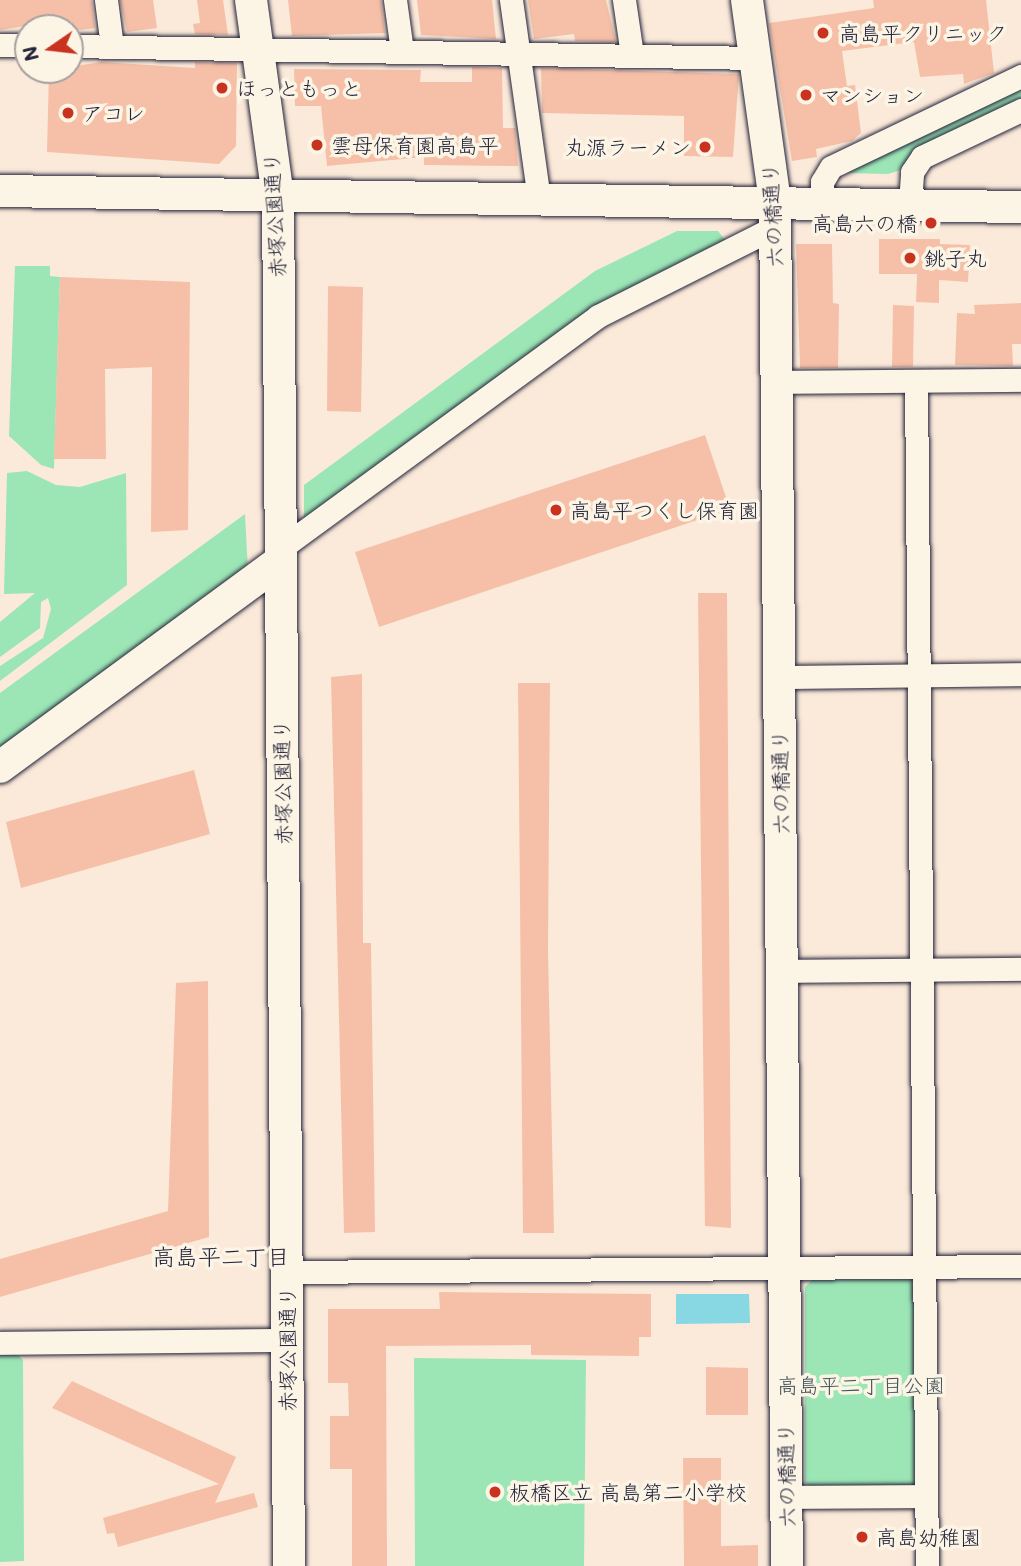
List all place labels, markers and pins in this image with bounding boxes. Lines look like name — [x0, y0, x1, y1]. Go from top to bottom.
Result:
place label: 高島平クリニック — [839, 20, 1007, 46]
marker: 高島平クリニック — [813, 23, 833, 43]
place label: ほっともっと — [236, 75, 362, 101]
marker: ほっともっと — [214, 80, 230, 96]
place label: マンション — [820, 82, 925, 108]
marker: マンション — [798, 87, 814, 103]
place label: アコレ — [82, 100, 145, 126]
marker: アコレ — [60, 105, 76, 121]
place label: 雲母保育園高島平 — [331, 132, 499, 158]
place label: 丸源ラーメン — [565, 134, 691, 160]
marker: 雲母保育園高島平 — [309, 137, 325, 153]
marker: 丸源ラーメン — [697, 139, 713, 155]
place label: 高島六の橋 — [812, 210, 917, 236]
marker: 高島六の橋 — [923, 215, 939, 231]
place label: 銚子丸 — [924, 245, 987, 271]
marker: 銚子丸 — [902, 250, 918, 266]
place label: 高島平つくし保育園 — [570, 497, 759, 523]
marker: 高島平つくし保育園 — [548, 502, 564, 518]
place label: 板橋区立 高島第二小学校 — [509, 1479, 747, 1505]
marker: 板橋区立 高島第二小学校 — [487, 1484, 503, 1500]
place label: 高島幼稚園 — [876, 1524, 981, 1550]
marker: 高島幼稚園 — [854, 1529, 870, 1545]

